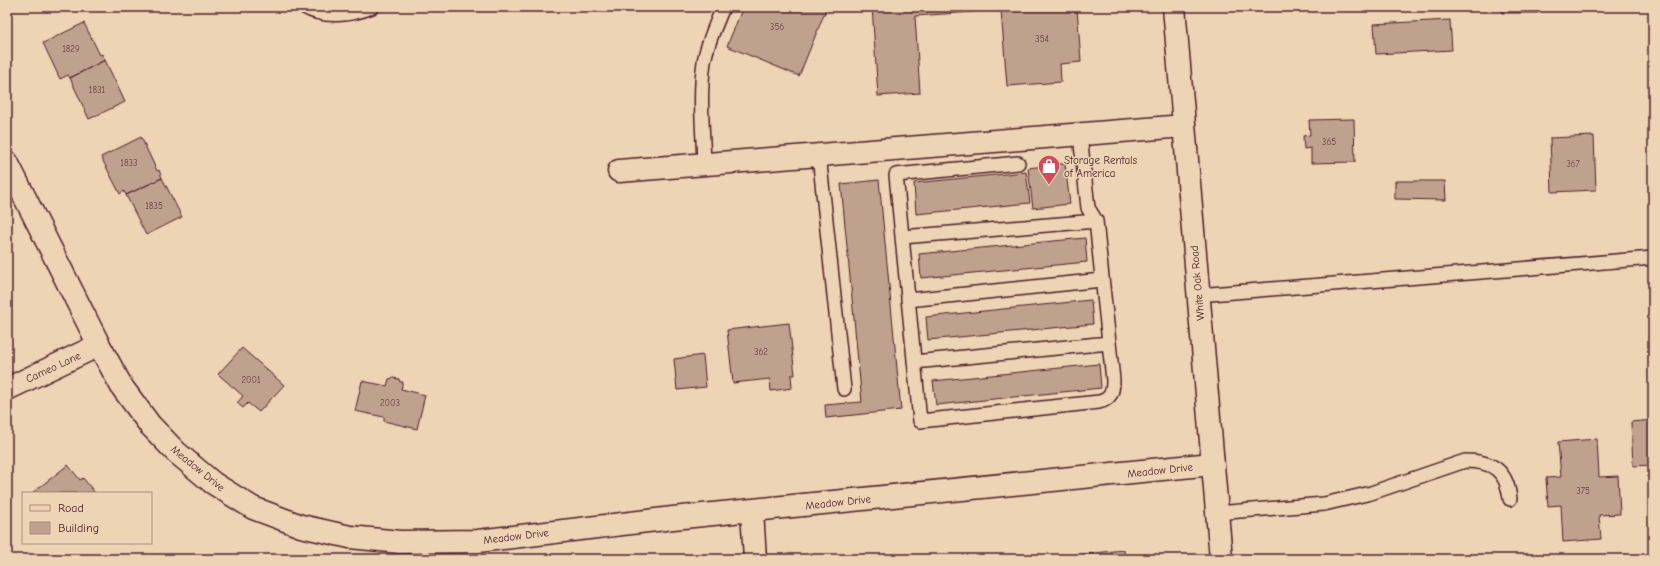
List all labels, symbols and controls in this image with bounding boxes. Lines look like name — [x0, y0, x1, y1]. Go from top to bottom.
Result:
house number: 356 — [770, 22, 784, 32]
house number: 354 — [1035, 34, 1049, 44]
house number: 1829 — [62, 44, 80, 54]
house number: 1831 — [89, 85, 106, 95]
house number: 365 — [1322, 137, 1336, 147]
shop icon: Storage Rentals of America — [1036, 153, 1062, 186]
place label: Storage Rentals of America — [1064, 154, 1137, 180]
house number: 1833 — [120, 158, 138, 168]
house number: 367 — [1566, 159, 1581, 169]
house number: 1835 — [145, 201, 163, 211]
street label: White Oak Road — [1188, 245, 1207, 321]
house number: 362 — [754, 347, 768, 357]
street label: Cameo Lane — [24, 349, 83, 386]
house number: 2001 — [241, 375, 261, 385]
house number: 2003 — [380, 398, 400, 408]
street label: Meadow Drive — [168, 443, 228, 494]
street label: Meadow Drive — [1127, 461, 1194, 480]
house number: 375 — [1576, 486, 1590, 496]
legend — [22, 492, 152, 544]
street label: Meadow Drive — [805, 493, 872, 512]
text: Road — [58, 501, 84, 515]
text: Building — [58, 521, 99, 535]
street label: Meadow Drive — [483, 526, 550, 547]

